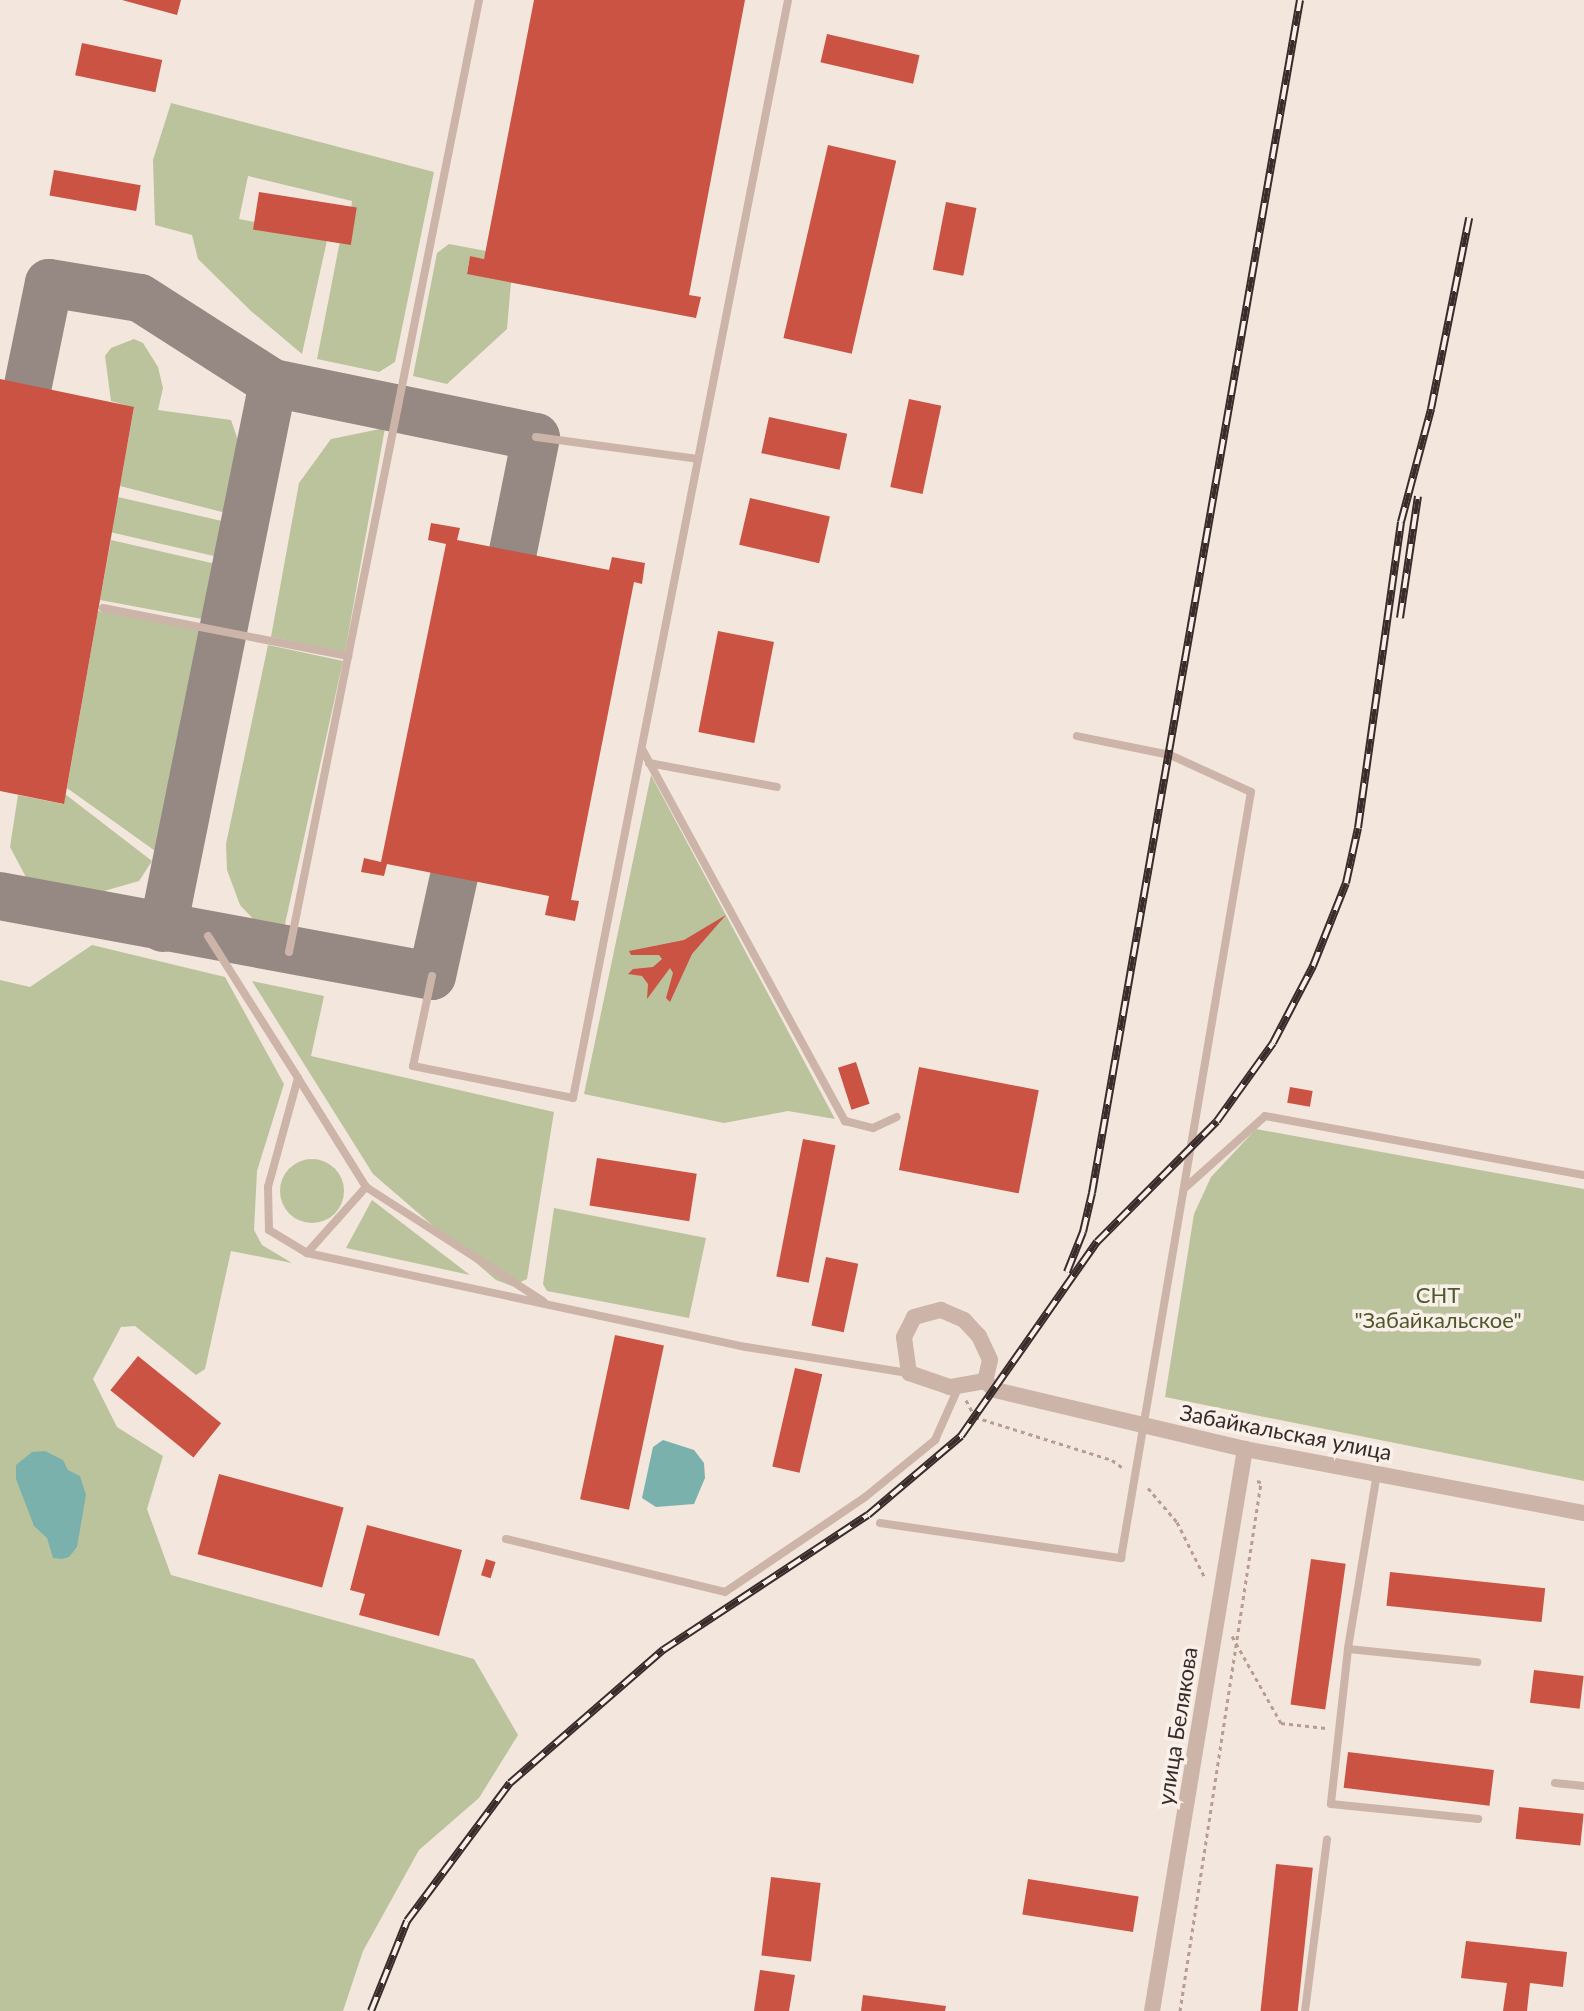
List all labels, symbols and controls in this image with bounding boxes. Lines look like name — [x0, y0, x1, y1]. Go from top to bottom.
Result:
park label: СНТ "Забайкальское" — [1354, 1281, 1522, 1332]
street label: Забайкальская улица — [1178, 1399, 1394, 1465]
street label: улица Белякова — [1151, 1645, 1203, 1807]

